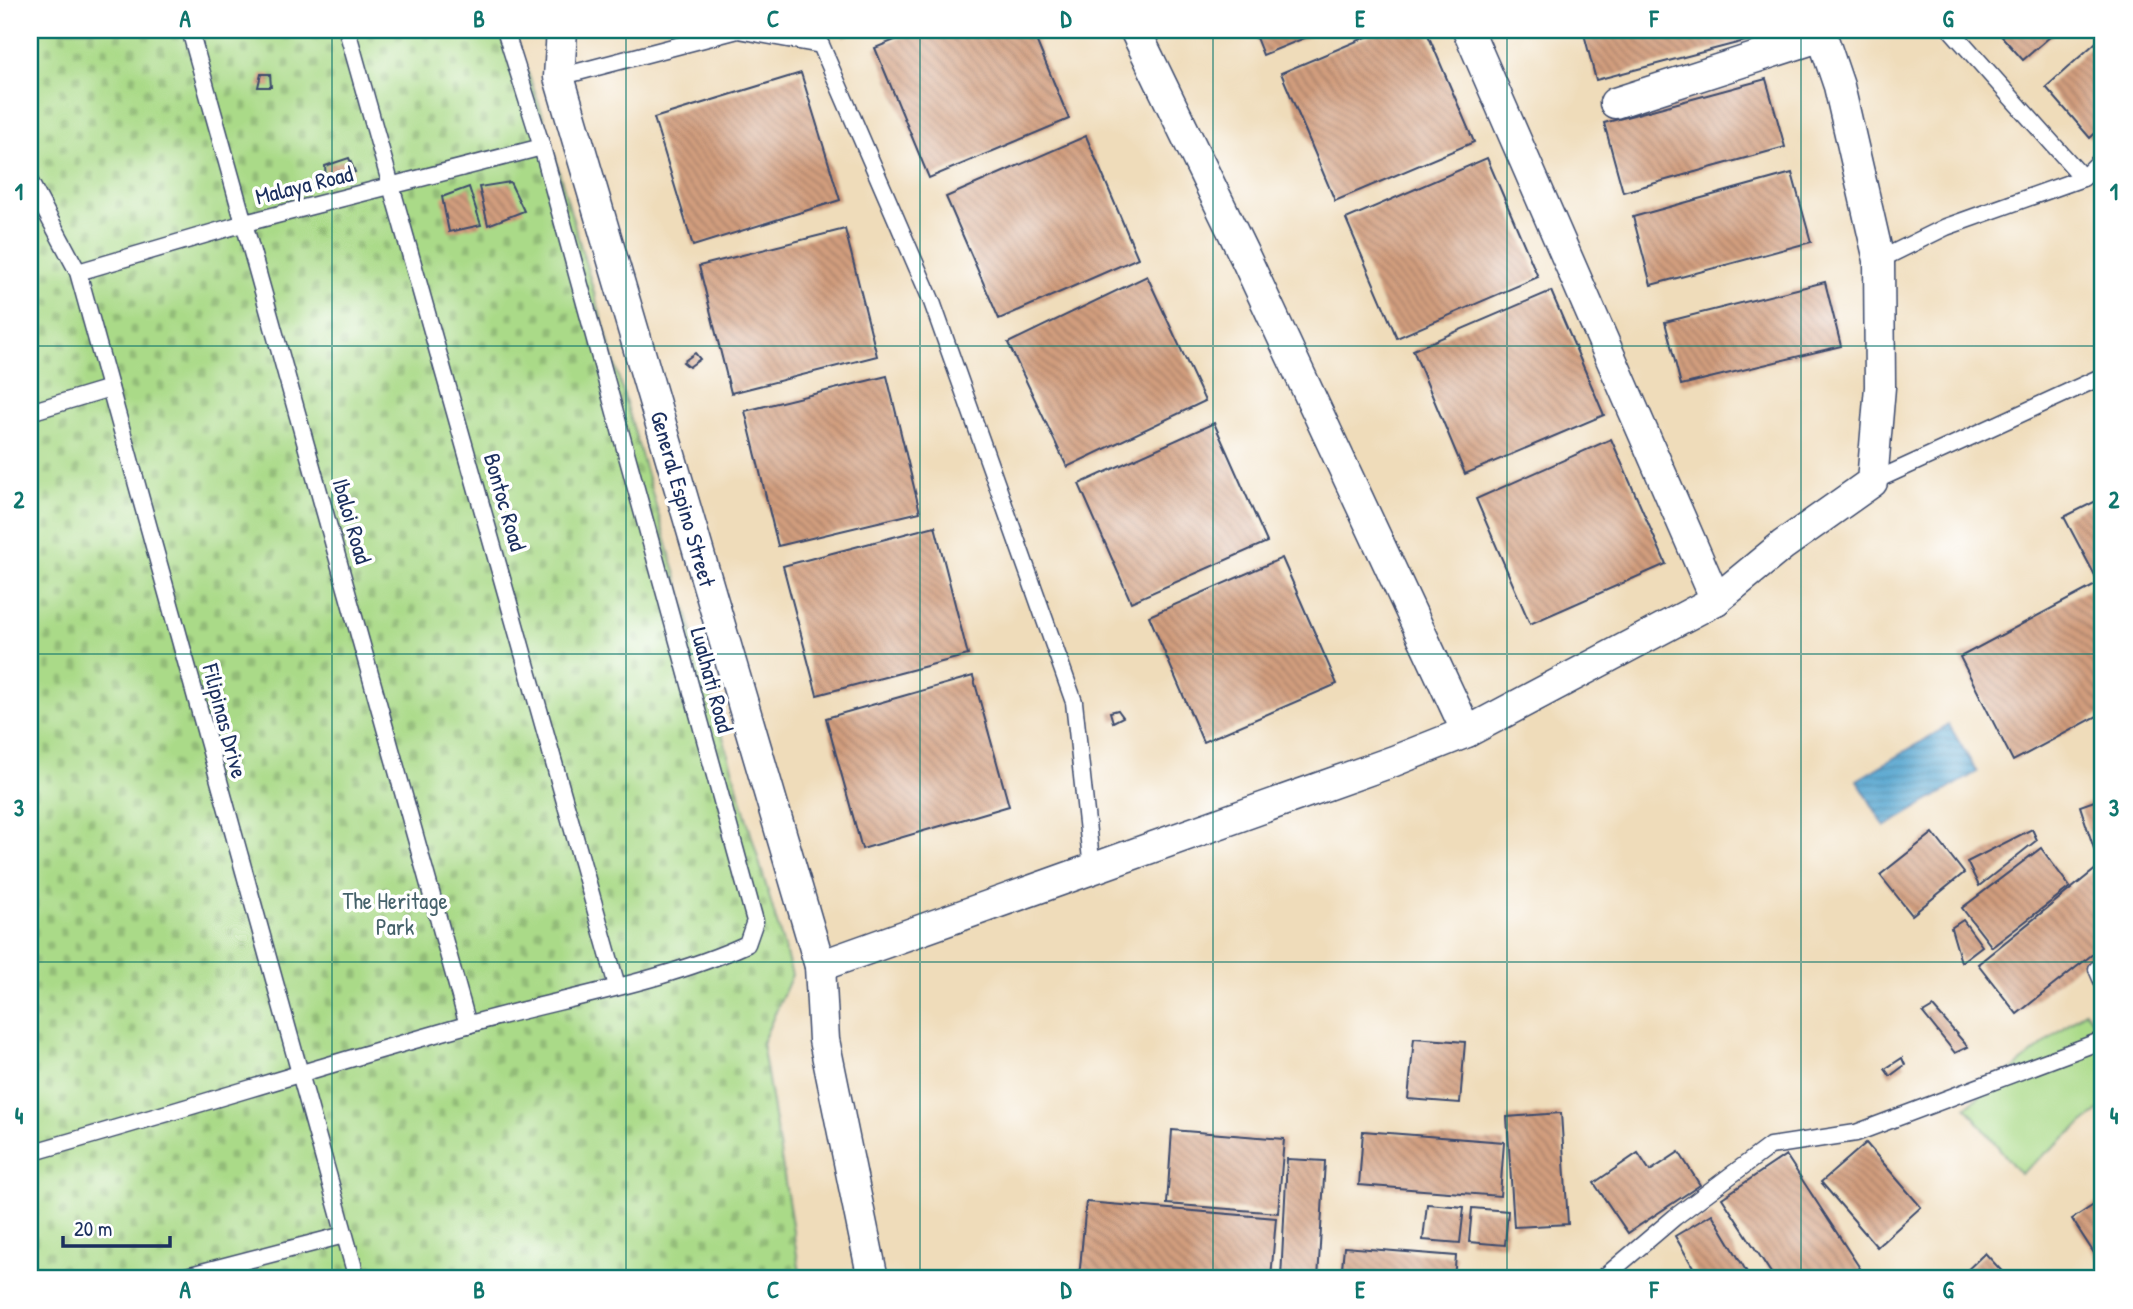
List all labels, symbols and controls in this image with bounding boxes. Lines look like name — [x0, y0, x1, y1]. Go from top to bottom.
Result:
text: A — [179, 3, 191, 34]
text: B — [473, 3, 485, 34]
text: C — [767, 3, 779, 34]
text: D — [1061, 3, 1073, 34]
text: E — [1355, 3, 1366, 34]
text: F — [1649, 3, 1660, 34]
text: G — [1942, 3, 1954, 34]
street label: Malaya Road — [252, 157, 356, 212]
text: 1 — [15, 176, 23, 207]
text: 1 — [2110, 176, 2118, 207]
street label: General Espino Street — [644, 407, 724, 591]
street label: Bontoc Road — [477, 449, 534, 554]
street label: Ibaloi Road — [326, 475, 379, 567]
text: 2 — [14, 484, 25, 515]
text: 2 — [2109, 484, 2120, 515]
street label: Lualhati Road — [684, 624, 741, 736]
street label: Filipinas Drive — [195, 659, 256, 781]
text: 3 — [14, 792, 24, 823]
text: 3 — [2109, 792, 2119, 823]
park label: The Heritage Park — [342, 885, 448, 942]
text: 4 — [15, 1100, 24, 1131]
text: 4 — [2110, 1100, 2119, 1131]
scale bar — [63, 1204, 170, 1248]
text: 20 m — [74, 1214, 112, 1243]
text: A — [179, 1274, 191, 1305]
text: B — [473, 1274, 485, 1305]
text: C — [767, 1274, 779, 1305]
text: D — [1061, 1274, 1073, 1305]
text: E — [1355, 1274, 1366, 1305]
text: F — [1649, 1274, 1660, 1305]
text: G — [1942, 1274, 1954, 1305]

